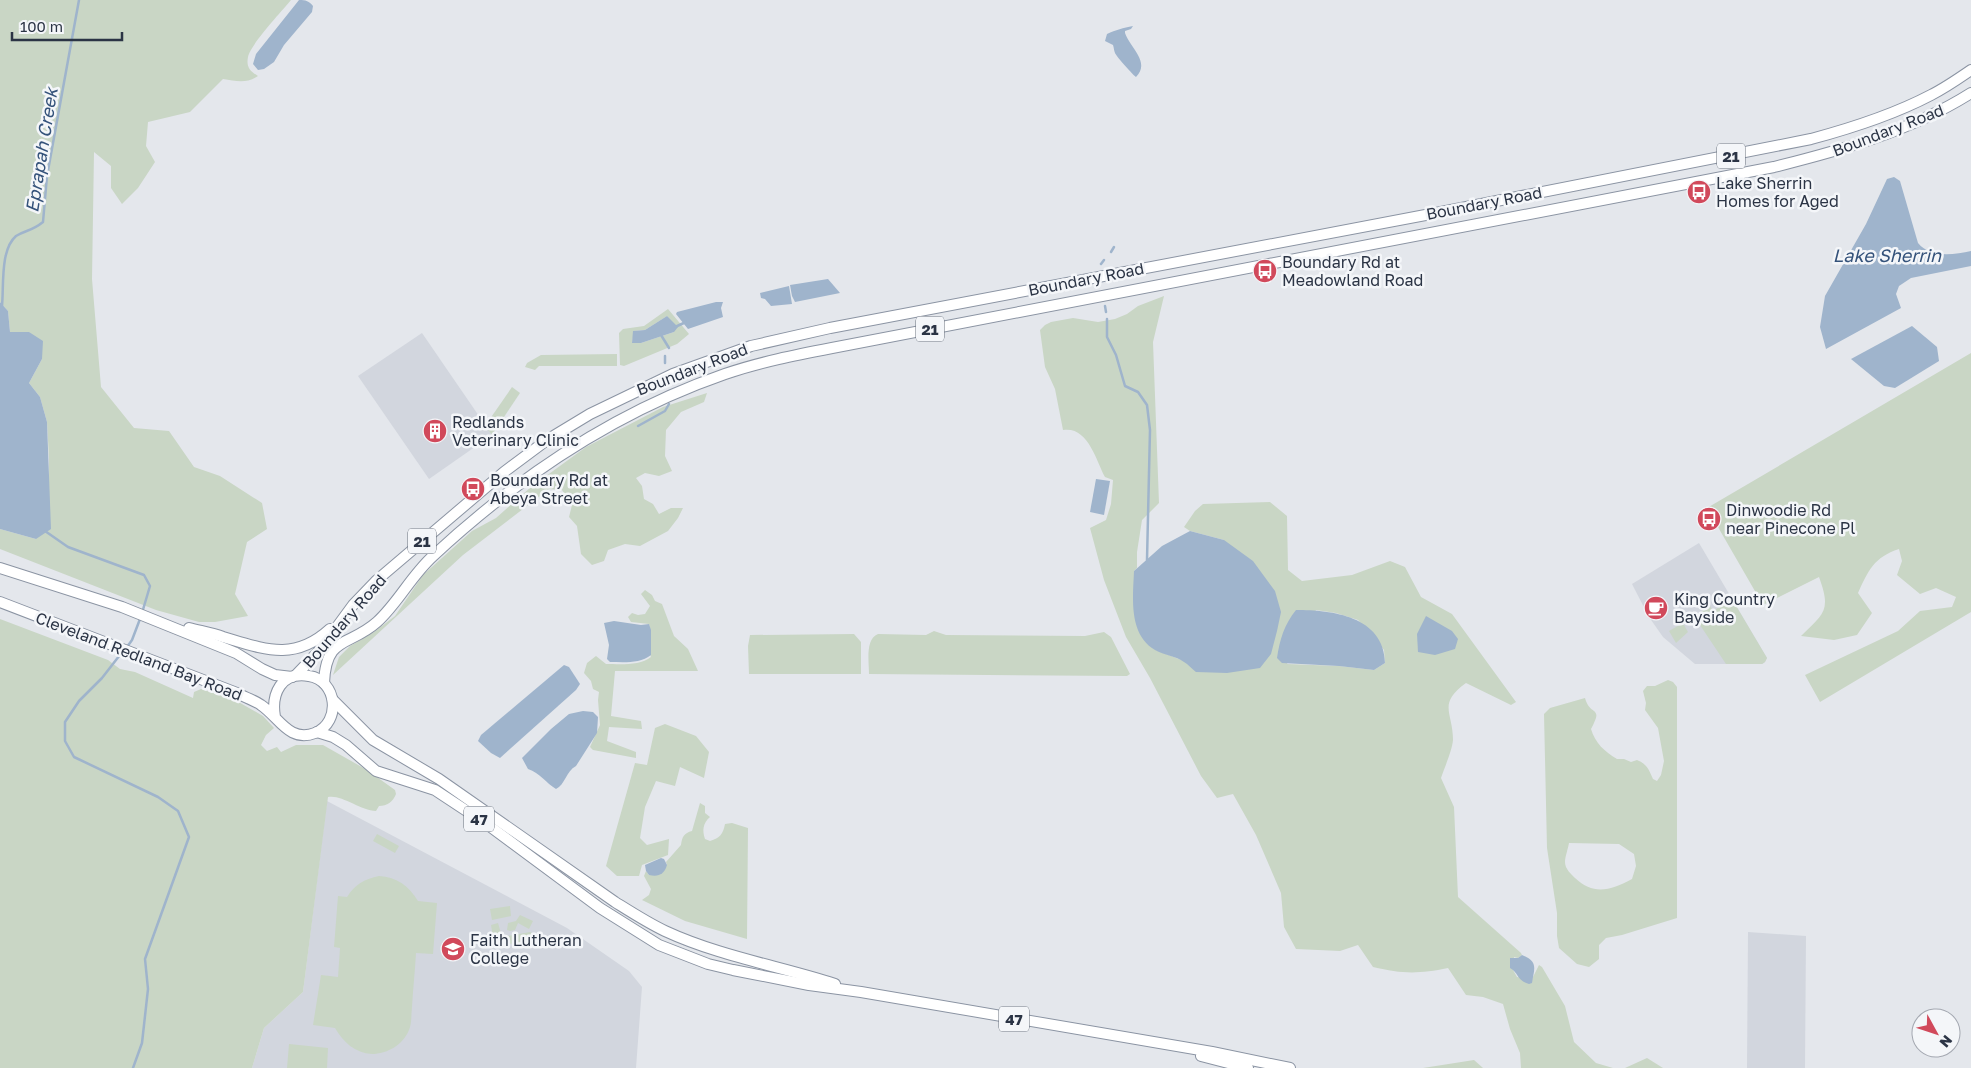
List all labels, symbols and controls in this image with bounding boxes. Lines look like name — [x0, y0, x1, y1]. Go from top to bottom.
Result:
scale bar — [12, 10, 122, 42]
text: 100 m — [20, 17, 63, 35]
water label: Eprapah Creek — [20, 84, 62, 214]
street label: Boundary Road — [1830, 100, 1946, 160]
road number: 21 — [1717, 144, 1745, 168]
place label: Lake Sherrin Homes for Aged — [1716, 173, 1839, 211]
bus stop icon: Lake Sherrin Homes for Aged — [1686, 179, 1712, 205]
street label: Boundary Road — [1424, 182, 1544, 224]
water label: Lake Sherrin — [1833, 244, 1942, 266]
place label: Boundary Rd at Meadowland Road — [1282, 252, 1423, 290]
street label: Boundary Road — [1026, 258, 1146, 300]
bus stop icon: Boundary Rd at Meadowland Road — [1252, 258, 1278, 284]
road number: 21 — [916, 316, 944, 342]
street label: Boundary Road — [634, 339, 750, 399]
place label: Redlands Veterinary Clinic — [452, 412, 579, 450]
building icon: Redlands Veterinary Clinic — [422, 418, 448, 444]
place label: Boundary Rd at Abeya Street — [490, 470, 608, 508]
bus stop icon: Boundary Rd at Abeya Street — [460, 476, 486, 502]
place label: Dinwoodie Rd near Pinecone Pl — [1726, 500, 1855, 538]
bus stop icon: Dinwoodie Rd near Pinecone Pl — [1696, 506, 1722, 532]
road number: 21 — [408, 528, 436, 554]
street label: Boundary Road — [298, 570, 390, 672]
place label: King Country Bayside — [1674, 589, 1775, 627]
cafe icon: King Country Bayside — [1643, 595, 1669, 621]
street label: Cleveland Redland Bay Road — [33, 607, 245, 705]
road number: 47 — [464, 806, 494, 832]
place label: Faith Lutheran College — [470, 930, 582, 968]
school or university icon: Faith Lutheran College — [440, 936, 466, 962]
road number: 47 — [999, 1006, 1029, 1032]
north arrow — [1911, 1008, 1961, 1058]
text: N — [1936, 1032, 1956, 1051]

